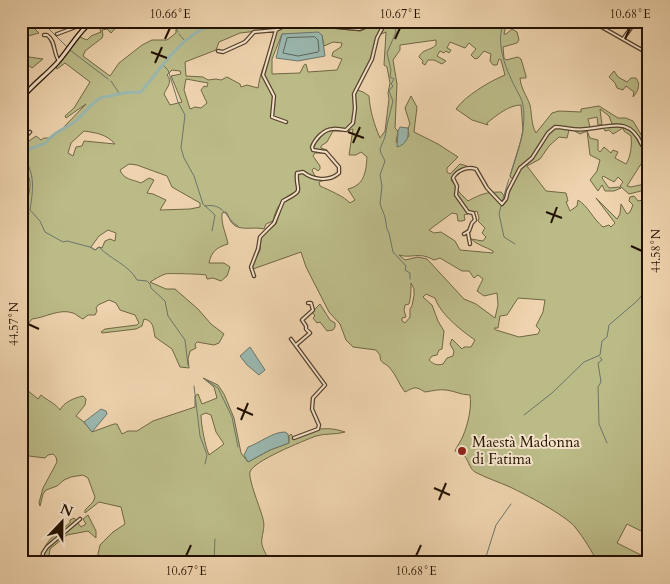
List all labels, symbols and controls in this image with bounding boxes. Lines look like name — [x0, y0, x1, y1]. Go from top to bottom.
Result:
text: 10.66°E — [149, 6, 191, 22]
text: 10.67°E — [379, 6, 421, 22]
text: 10.68°E — [609, 6, 651, 22]
text: 44.58°N — [648, 228, 664, 273]
text: 44.57°N — [6, 301, 22, 346]
place label: Maestà Madonna di Fatima — [472, 432, 580, 469]
marker: Maestà Madonna di Fatima — [456, 445, 468, 457]
north arrow — [38, 496, 88, 546]
text: N — [57, 499, 76, 521]
text: 10.67°E — [165, 563, 207, 579]
text: 10.68°E — [395, 563, 437, 579]

